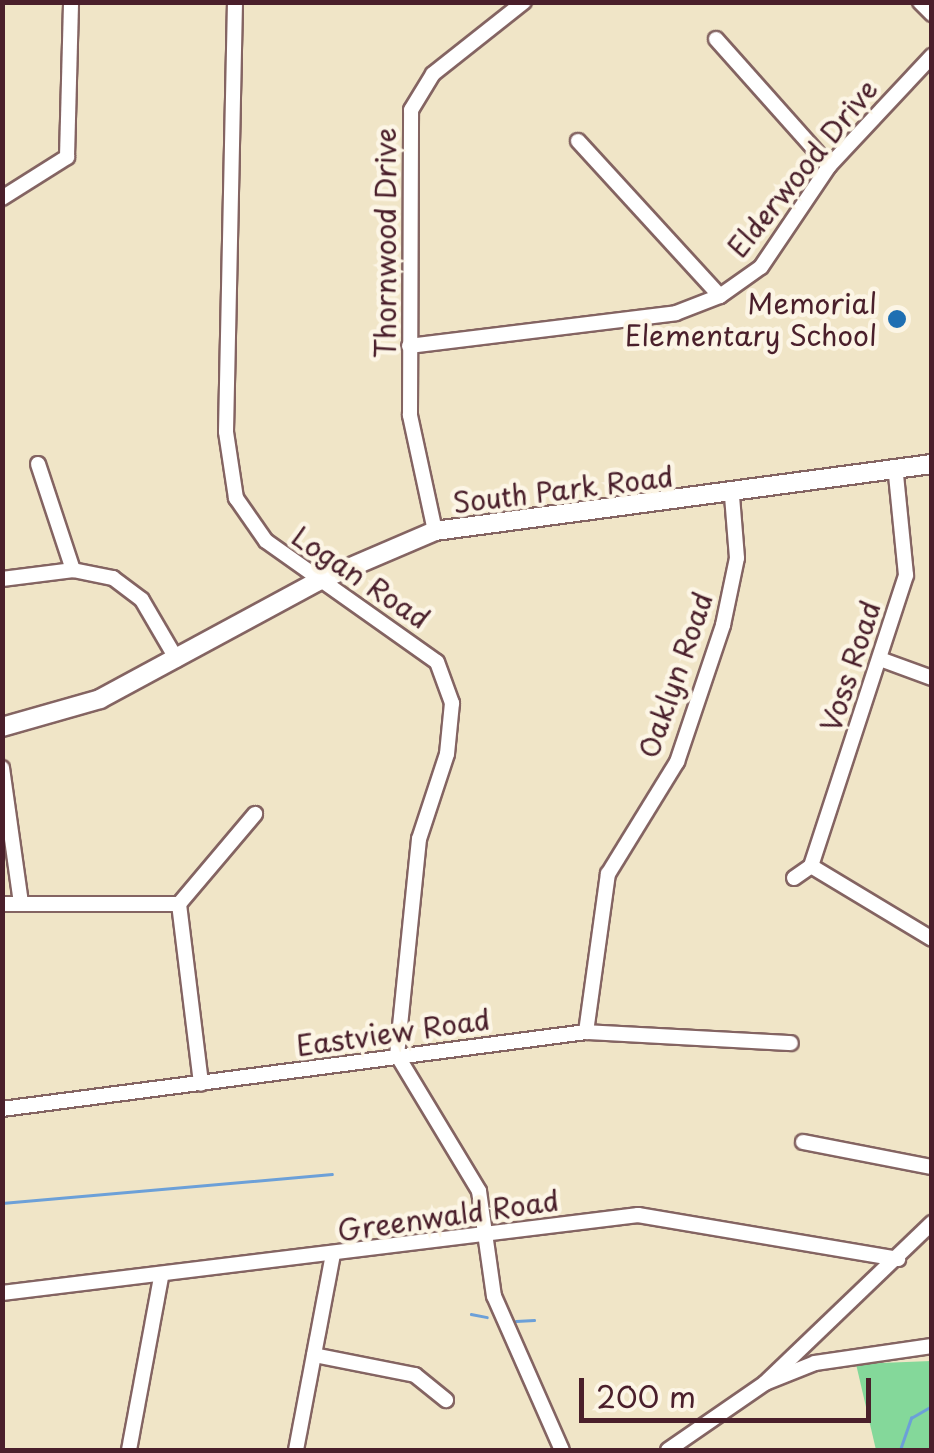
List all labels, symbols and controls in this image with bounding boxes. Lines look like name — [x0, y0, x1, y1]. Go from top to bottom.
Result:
street label: Elderwood Drive — [720, 73, 884, 263]
street label: Thornwood Drive — [368, 127, 402, 359]
place label: Memorial Elementary School — [625, 286, 877, 352]
marker: Memorial Elementary School — [886, 308, 908, 330]
street label: South Park Road — [449, 459, 677, 519]
street label: Logan Road — [286, 519, 436, 635]
street label: Oaklyn Road — [631, 587, 719, 763]
street label: Voss Road — [813, 596, 887, 736]
street label: Eastview Road — [295, 1002, 491, 1062]
street label: Greenwald Road — [334, 1183, 562, 1247]
scale bar — [584, 1358, 876, 1420]
text: 200 m — [596, 1373, 696, 1418]

